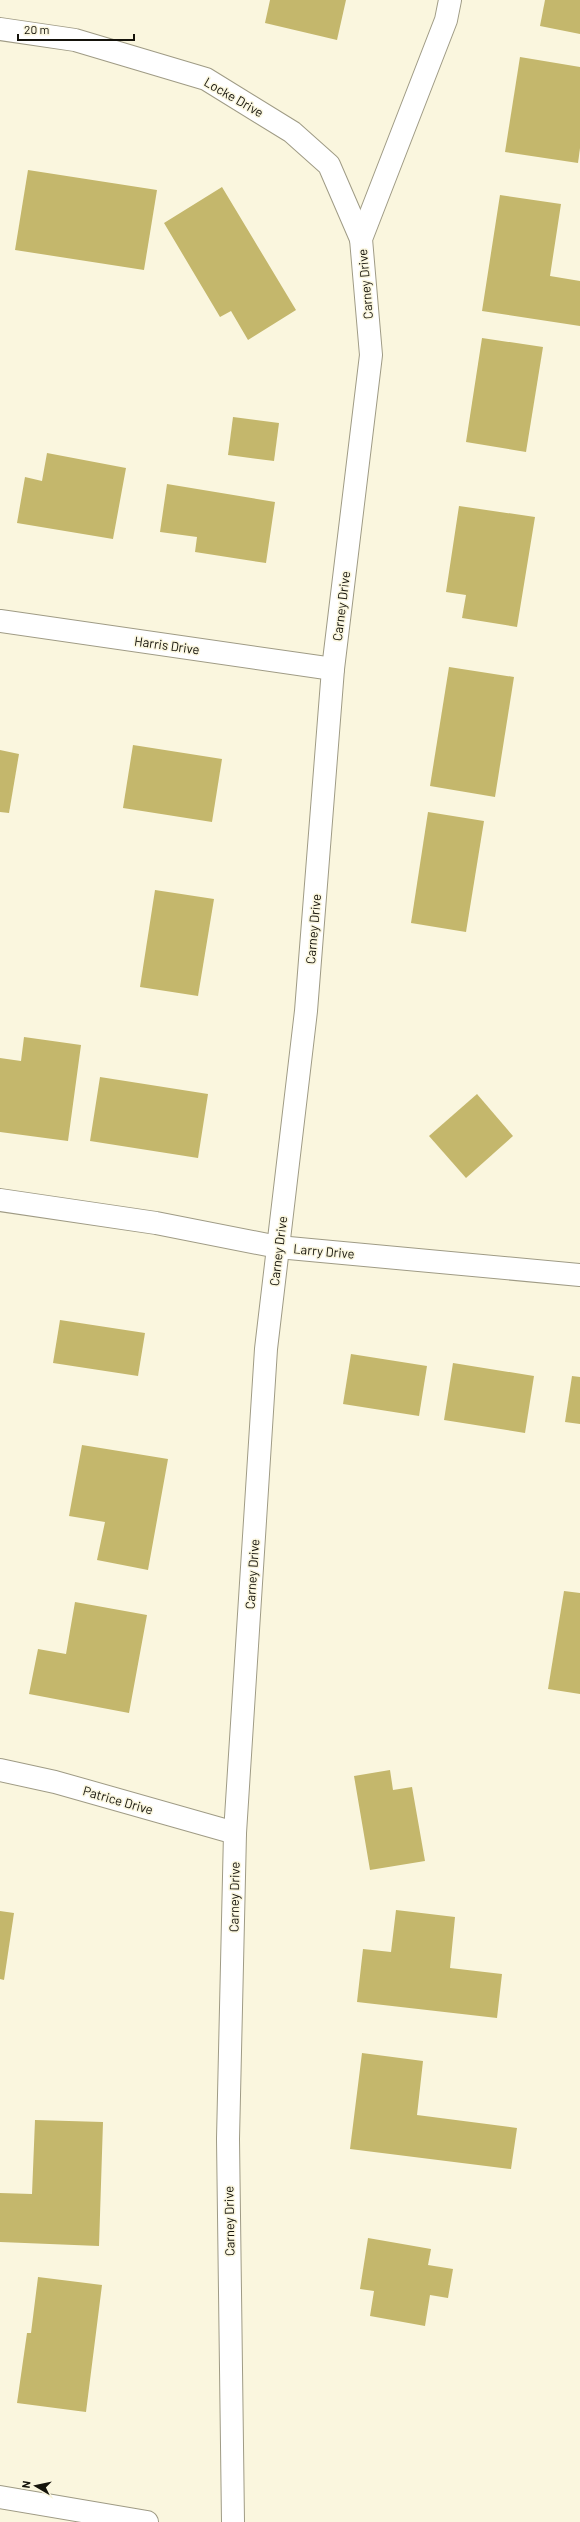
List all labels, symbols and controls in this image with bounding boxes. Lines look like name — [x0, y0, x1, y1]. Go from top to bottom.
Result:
scale bar — [18, 16, 134, 42]
text: 20 m — [24, 22, 50, 36]
street label: Locke Drive — [201, 74, 267, 120]
street label: Carney Drive — [354, 248, 376, 320]
street label: Carney Drive — [329, 570, 353, 642]
street label: Harris Drive — [133, 633, 201, 658]
street label: Carney Drive — [302, 893, 324, 965]
street label: Carney Drive — [266, 1215, 290, 1287]
street label: Larry Drive — [293, 1240, 355, 1262]
street label: Carney Drive — [242, 1538, 262, 1610]
street label: Patrice Drive — [81, 1782, 155, 1818]
street label: Carney Drive — [225, 1862, 243, 1932]
street label: Carney Drive — [220, 2186, 238, 2256]
north arrow — [16, 2466, 56, 2506]
text: N — [19, 2480, 33, 2489]

